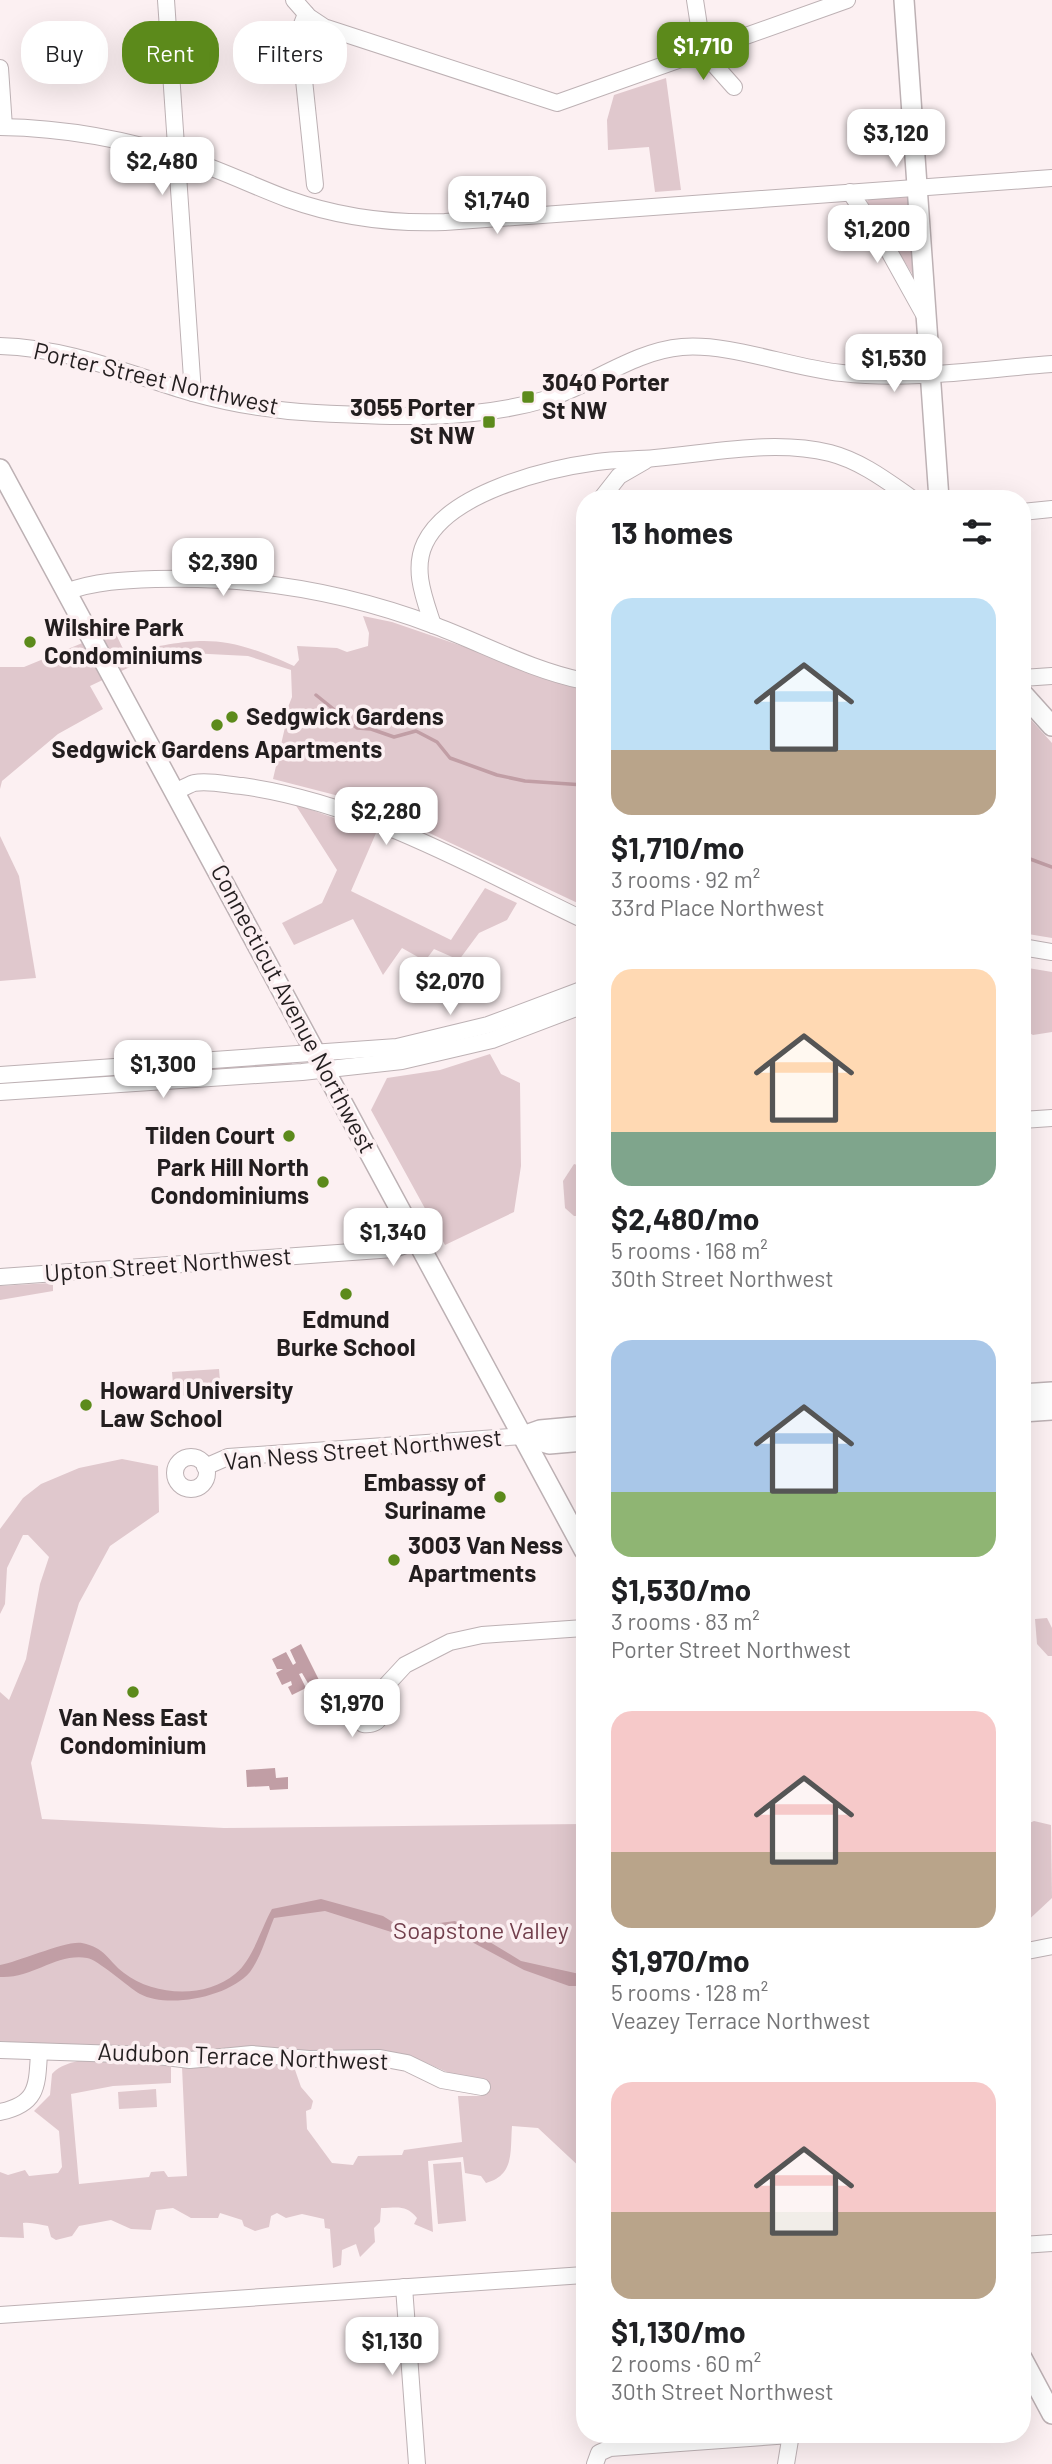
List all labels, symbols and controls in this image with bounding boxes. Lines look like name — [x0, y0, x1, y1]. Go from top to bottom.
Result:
chip: Buy — [21, 21, 108, 84]
chip: Rent — [122, 21, 219, 84]
chip: Filters — [233, 21, 347, 84]
pin: $1,710 — [646, 22, 760, 82]
text: $1,710 — [673, 31, 733, 59]
pin: $3,120 — [839, 110, 953, 169]
text: $3,120 — [863, 118, 929, 146]
pin: $2,480 — [105, 138, 219, 197]
text: $2,480 — [126, 146, 198, 174]
pin: $1,740 — [440, 176, 554, 236]
text: $1,740 — [464, 185, 530, 213]
pin: $1,200 — [820, 205, 934, 265]
text: $1,200 — [844, 214, 910, 242]
pin: $1,530 — [837, 334, 951, 394]
street label: Porter Street Northwest — [31, 335, 282, 420]
text: $1,530 — [861, 343, 927, 371]
place label: 3040 Porter St NW — [542, 367, 669, 424]
marker: 3040 Porter St NW — [520, 389, 536, 405]
place label: 3055 Porter St NW — [350, 392, 475, 449]
marker: 3055 Porter St NW — [481, 414, 497, 430]
icon: filters — [958, 513, 996, 551]
text: 13 homes — [611, 514, 733, 550]
pin: $2,390 — [166, 538, 280, 598]
text: $2,390 — [188, 547, 258, 575]
place label: Wilshire Park Condominiums — [44, 612, 203, 669]
marker: Wilshire Park Condominiums — [22, 634, 38, 650]
icon: home — [741, 644, 867, 770]
place label: Sedgwick Gardens — [246, 701, 444, 730]
marker: Sedgwick Gardens — [224, 709, 240, 725]
marker: Sedgwick Gardens Apartments — [209, 717, 225, 733]
place label: Sedgwick Gardens Apartments — [52, 734, 382, 763]
pin: $2,280 — [329, 788, 443, 847]
text: $2,280 — [351, 796, 421, 824]
text: $1,710/mo — [611, 829, 745, 865]
street label: Connecticut Avenue Northwest — [206, 859, 383, 1158]
text: 3 rooms · 92 m² — [611, 865, 760, 893]
text: 33rd Place Northwest — [611, 893, 825, 921]
pin: $2,070 — [393, 958, 507, 1017]
text: $2,070 — [415, 966, 485, 994]
icon: home — [741, 1015, 867, 1141]
pin: $1,300 — [106, 1040, 220, 1100]
text: $1,300 — [130, 1049, 196, 1077]
place label: Tilden Court — [145, 1120, 275, 1149]
marker: Tilden Court — [281, 1128, 297, 1144]
place label: Park Hill North Condominiums — [150, 1152, 309, 1209]
marker: Park Hill North Condominiums — [315, 1174, 331, 1190]
text: $2,480/mo — [611, 1200, 759, 1236]
pin: $1,340 — [336, 1208, 450, 1268]
text: $1,340 — [360, 1217, 426, 1245]
text: 5 rooms · 168 m² — [611, 1236, 768, 1264]
street label: Upton Street Northwest — [43, 1240, 293, 1287]
text: 30th Street Northwest — [611, 1264, 834, 1292]
marker: Edmund Burke School — [338, 1286, 354, 1302]
place label: Edmund Burke School — [276, 1304, 416, 1361]
place label: Howard University Law School — [100, 1375, 293, 1432]
icon: home — [741, 1386, 867, 1512]
marker: Howard University Law School — [78, 1397, 94, 1413]
street label: Van Ness Street Northwest — [223, 1422, 503, 1475]
place label: Embassy of Suriname — [363, 1467, 486, 1524]
marker: Embassy of Suriname — [492, 1489, 508, 1505]
place label: 3003 Van Ness Apartments — [408, 1530, 563, 1587]
marker: 3003 Van Ness Apartments — [386, 1552, 402, 1568]
text: $1,530/mo — [611, 1571, 751, 1607]
text: 3 rooms · 83 m² — [611, 1607, 760, 1635]
text: Porter Street Northwest — [611, 1635, 851, 1663]
pin: $1,970 — [295, 1680, 409, 1739]
marker: Van Ness East Condominium — [125, 1684, 141, 1700]
text: $1,970 — [320, 1688, 384, 1716]
place label: Van Ness East Condominium — [58, 1702, 208, 1759]
icon: home — [741, 1757, 867, 1883]
park label: Soapstone Valley — [393, 1915, 569, 1944]
text: $1,970/mo — [611, 1942, 750, 1978]
text: 5 rooms · 128 m² — [611, 1978, 768, 2006]
text: Veazey Terrace Northwest — [611, 2006, 871, 2034]
street label: Audubon Terrace Northwest — [97, 2036, 389, 2075]
icon: home — [741, 2128, 867, 2254]
text: $1,130/mo — [611, 2313, 746, 2349]
pin: $1,130 — [335, 2318, 449, 2377]
text: $1,130 — [361, 2326, 423, 2354]
text: 2 rooms · 60 m² — [611, 2349, 761, 2377]
text: 30th Street Northwest — [611, 2377, 834, 2405]

